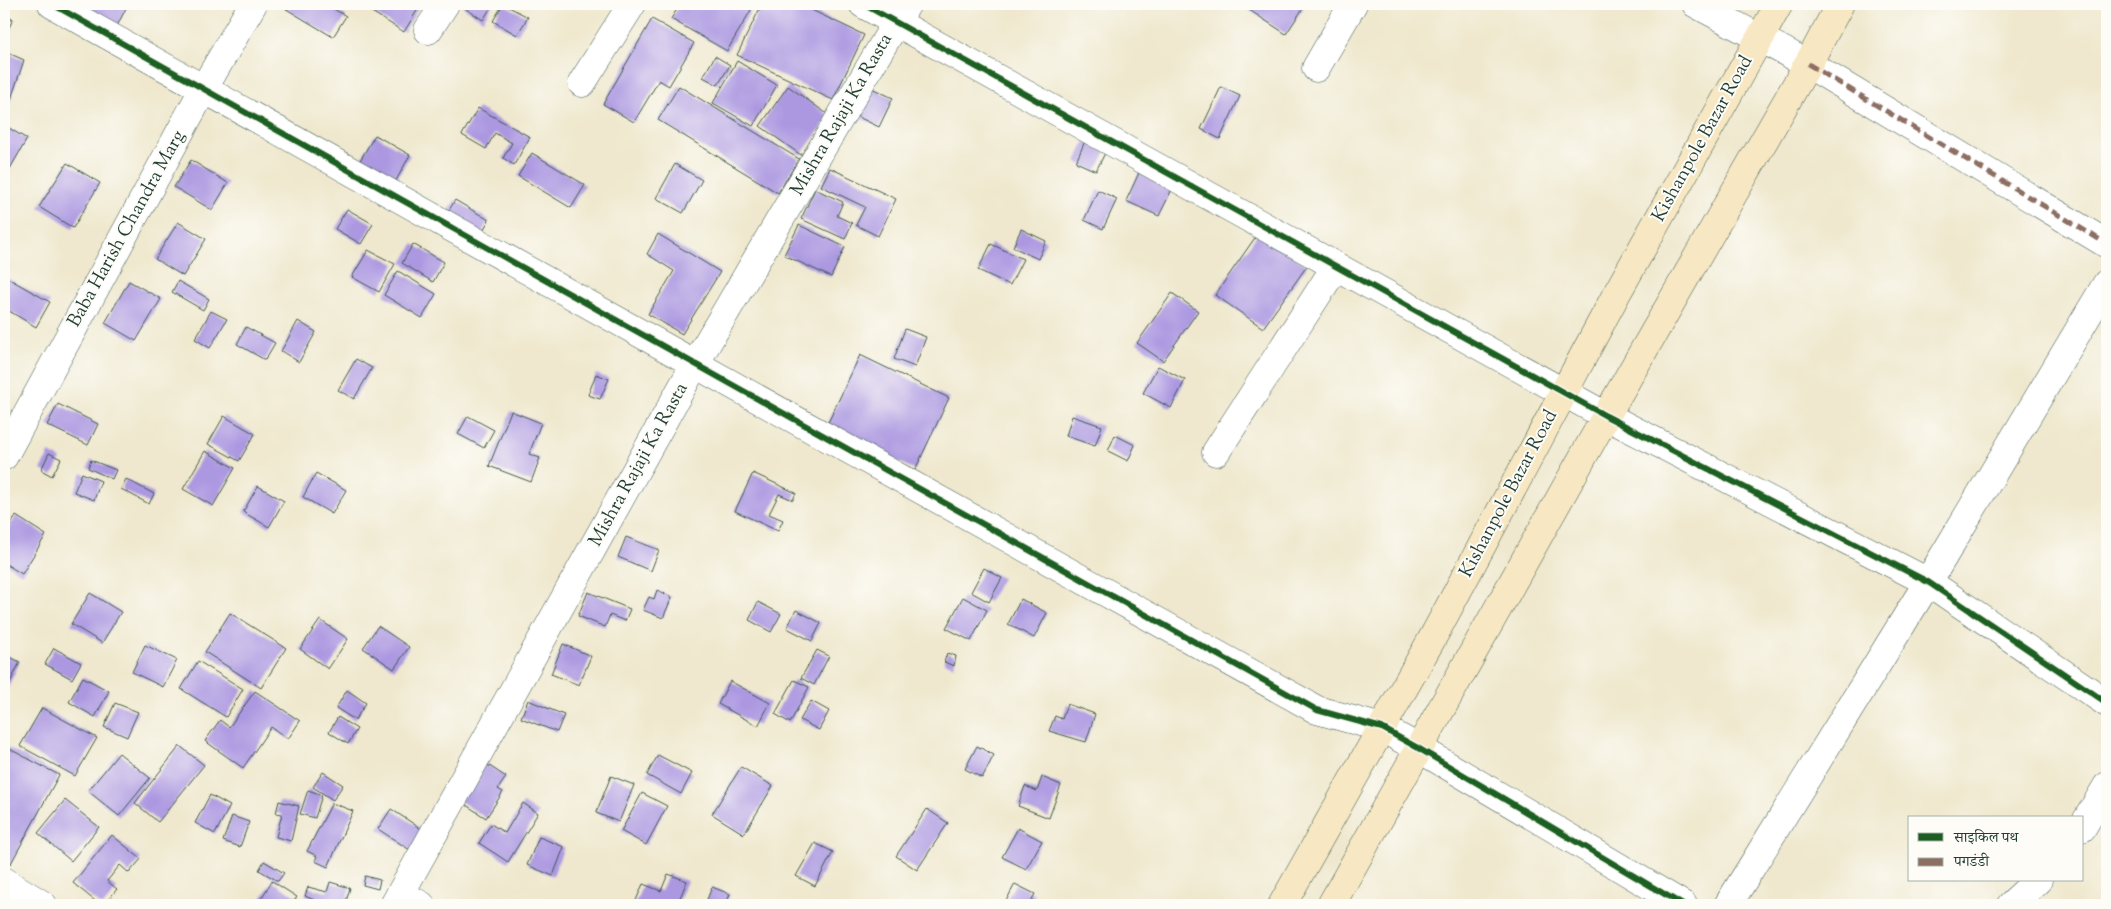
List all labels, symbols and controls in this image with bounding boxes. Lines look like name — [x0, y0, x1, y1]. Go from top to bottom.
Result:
street label: Mishra Rajaji Ka Rasta — [784, 29, 900, 201]
street label: Kishanpole Bazar Road — [1646, 51, 1760, 227]
street label: Baba Harish Chandra Marg — [61, 126, 193, 332]
street label: Mishra Rajaji Ka Rasta — [583, 378, 695, 552]
street label: Kishanpole Bazar Road — [1453, 405, 1565, 583]
legend — [1908, 816, 2084, 882]
text: साइकिल पथ — [1953, 828, 2019, 849]
text: पगडंडी — [1953, 852, 1990, 873]

